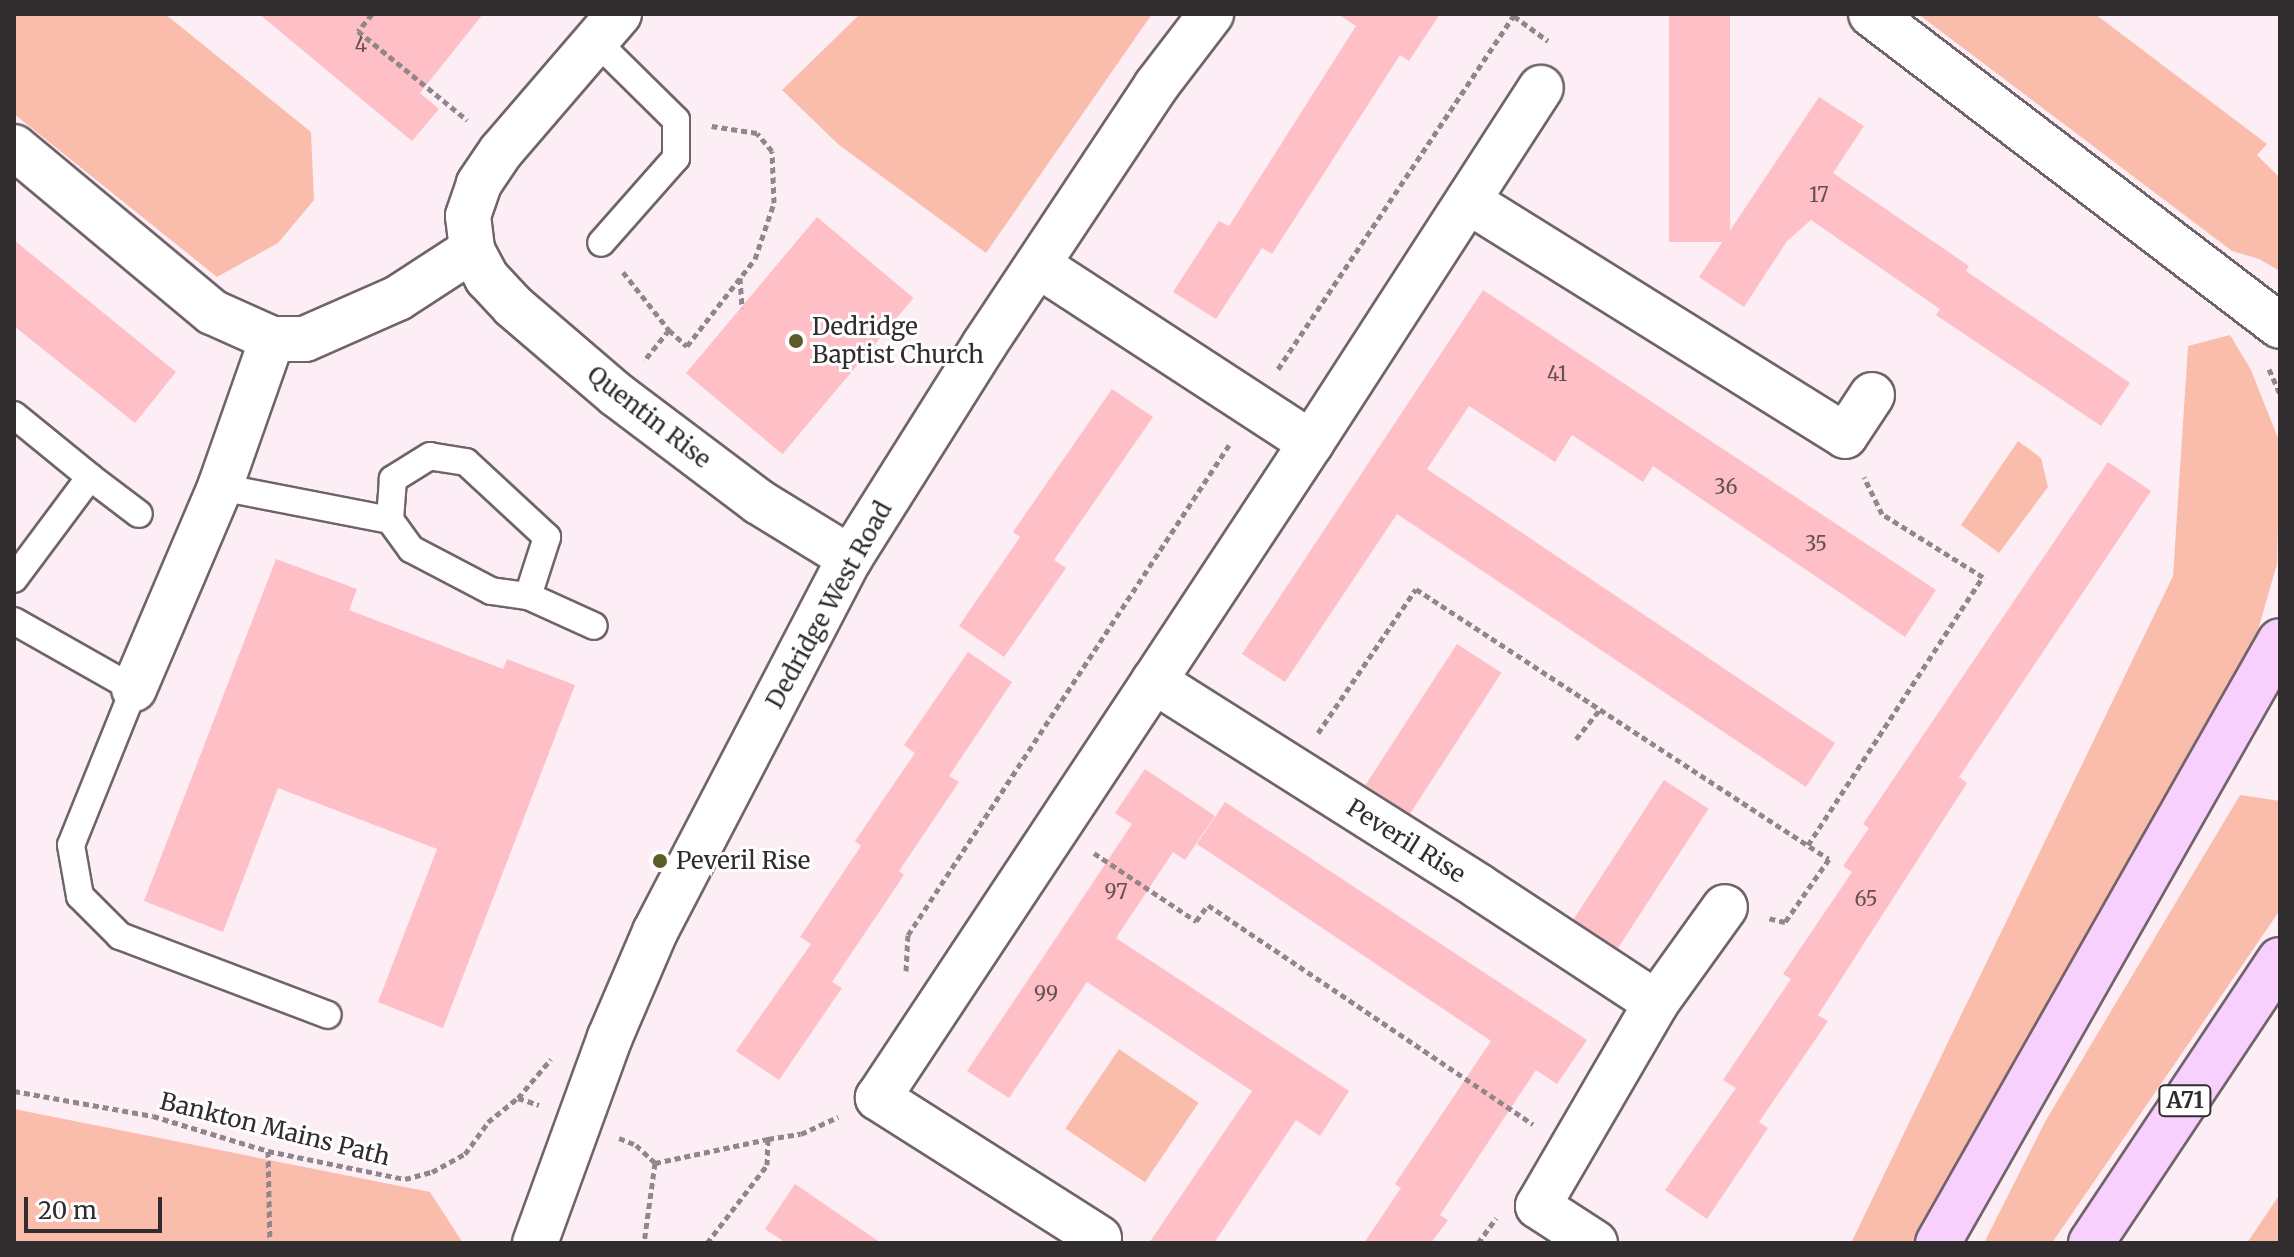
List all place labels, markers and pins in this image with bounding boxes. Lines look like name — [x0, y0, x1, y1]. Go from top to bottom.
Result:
place label: Dedridge Baptist Church — [812, 313, 984, 369]
marker: Dedridge Baptist Church — [787, 332, 805, 350]
place label: Peveril Rise — [676, 847, 810, 875]
marker: Peveril Rise — [651, 852, 669, 870]

